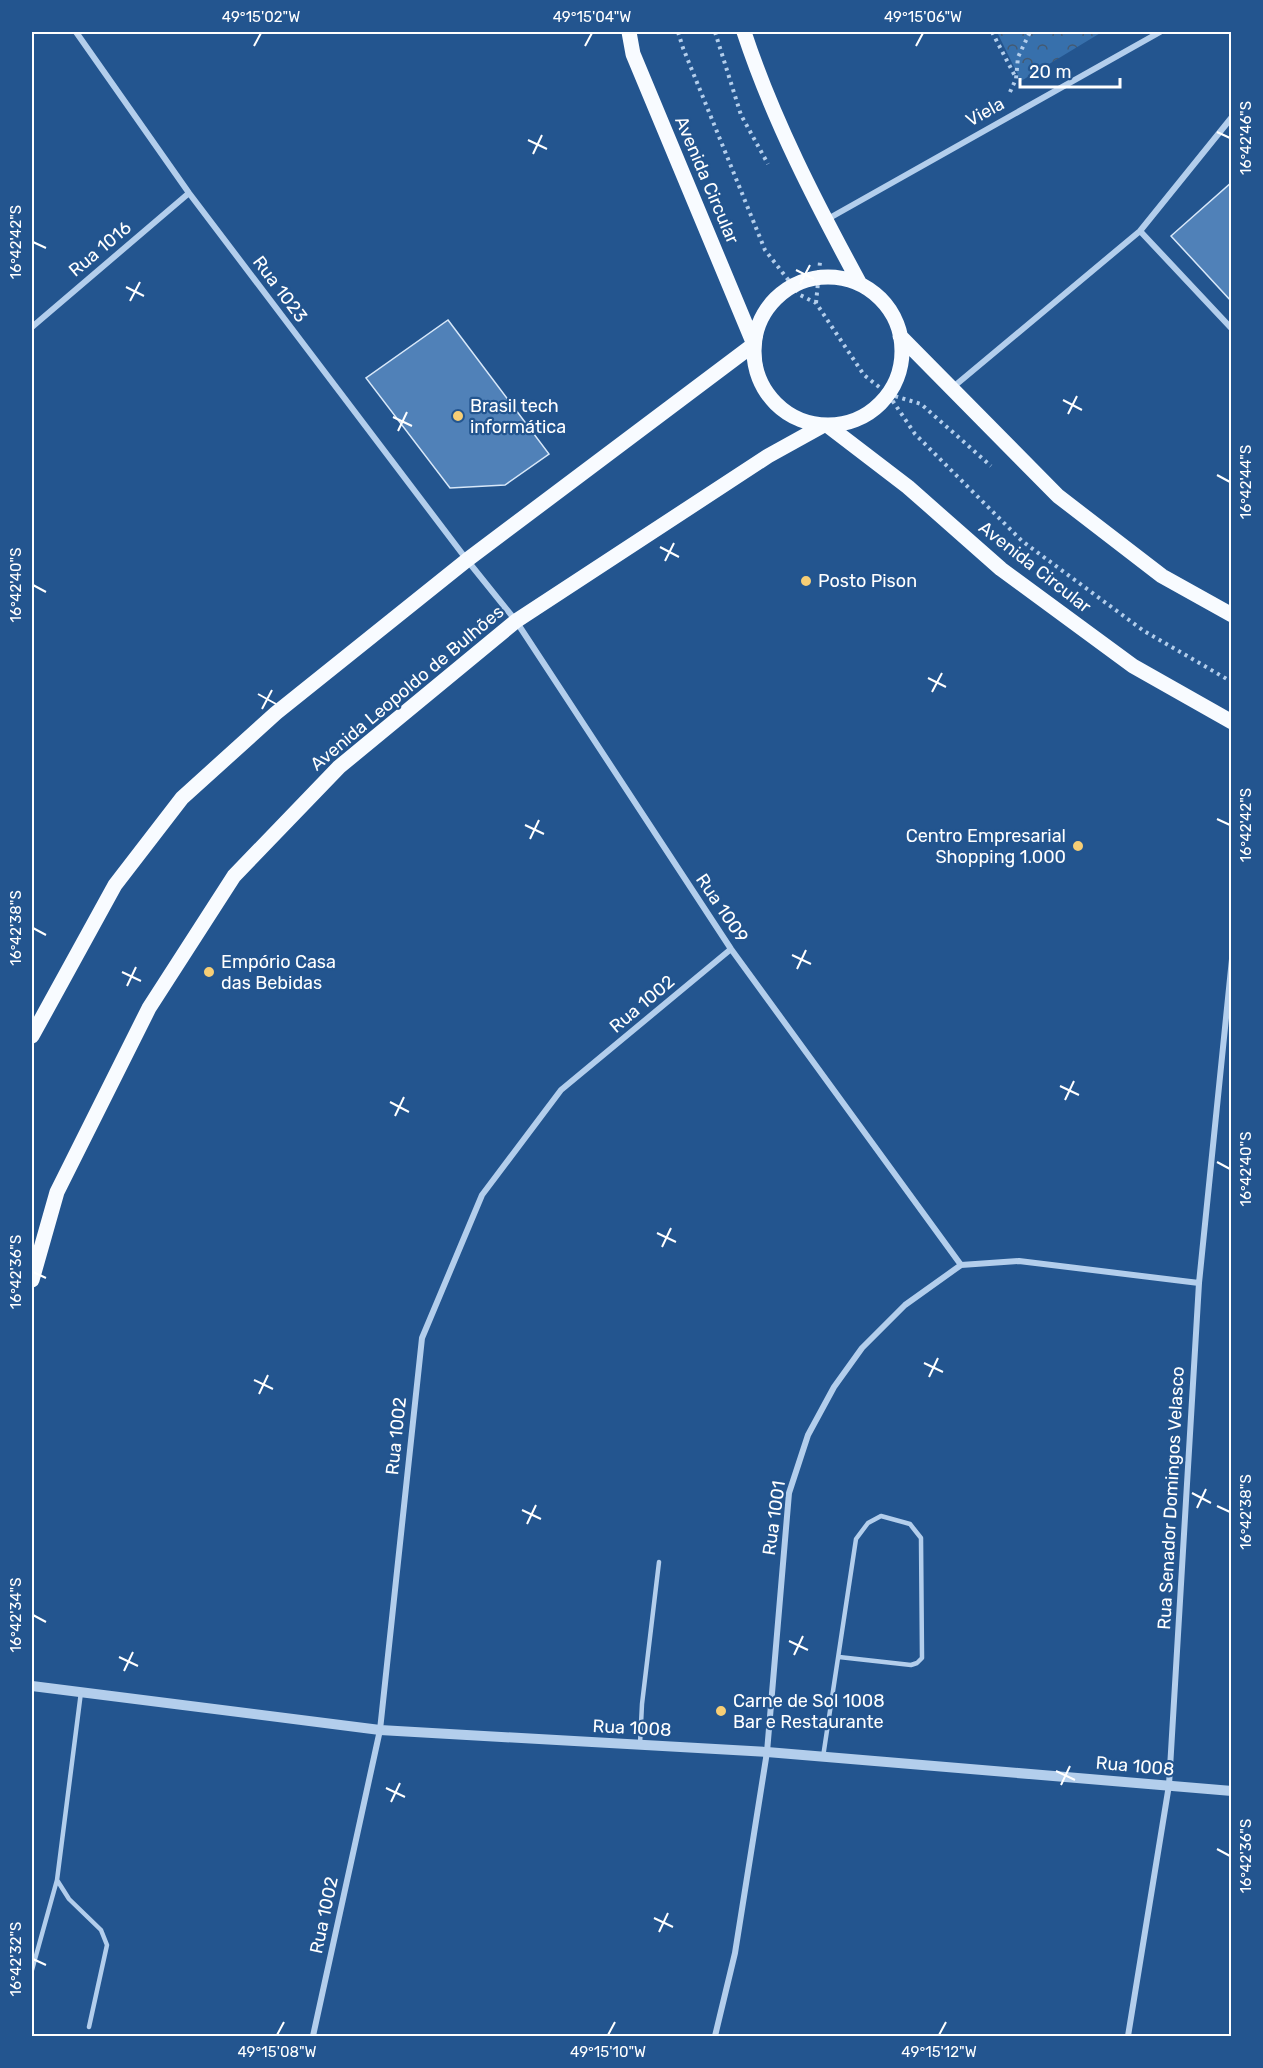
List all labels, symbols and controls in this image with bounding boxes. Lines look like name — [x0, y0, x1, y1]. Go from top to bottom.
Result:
text: 49°15'02"W — [222, 8, 300, 26]
text: 49°15'04"W — [553, 8, 631, 26]
text: 49°15'06"W — [884, 8, 962, 26]
scale bar — [1020, 51, 1120, 89]
text: 20 m — [1029, 61, 1071, 83]
street label: Viela — [962, 93, 1008, 131]
text: 16°42'46"S — [1237, 101, 1255, 175]
street label: Avenida Circular — [670, 113, 744, 247]
text: 16°42'42"S — [7, 205, 25, 279]
street label: Rua 1016 — [64, 216, 136, 281]
street label: Rua 1023 — [248, 251, 312, 327]
place label: Brasil tech informática — [470, 395, 566, 438]
marker: Brasil tech informática — [451, 409, 465, 423]
text: 16°42'44"S — [1237, 445, 1255, 519]
street label: Avenida Circular — [974, 516, 1096, 618]
text: 16°42'40"S — [7, 547, 25, 623]
place label: Posto Pison — [818, 570, 917, 592]
marker: Posto Pison — [799, 574, 813, 588]
street label: Avenida Leopoldo de Bulhões — [306, 601, 508, 775]
text: 16°42'42"S — [1237, 788, 1255, 862]
place label: Centro Empresarial Shopping 1.000 — [906, 825, 1066, 868]
marker: Centro Empresarial Shopping 1.000 — [1071, 839, 1085, 853]
street label: Rua 1009 — [691, 869, 753, 947]
text: 16°42'38"S — [7, 890, 25, 966]
place label: Empório Casa das Bebidas — [221, 951, 336, 994]
marker: Empório Casa das Bebidas — [202, 965, 216, 979]
street label: Rua 1002 — [605, 970, 679, 1038]
text: 16°42'40"S — [1237, 1131, 1255, 1207]
text: 16°42'36"S — [7, 1235, 25, 1309]
street label: Rua Senador Domingos Velasco — [1153, 1366, 1189, 1630]
street label: Rua 1002 — [381, 1396, 411, 1476]
text: 16°42'38"S — [1237, 1474, 1255, 1550]
street label: Rua 1001 — [758, 1479, 790, 1557]
text: 16°42'34"S — [7, 1578, 25, 1652]
place label: Carne de Sol 1008 Bar e Restaurante — [733, 1690, 885, 1733]
marker: Carne de Sol 1008 Bar e Restaurante — [714, 1704, 728, 1718]
street label: Rua 1008 — [592, 1715, 672, 1741]
street label: Rua 1008 — [1095, 1752, 1175, 1780]
text: 16°42'36"S — [1237, 1819, 1255, 1893]
street label: Rua 1002 — [305, 1875, 343, 1955]
text: 16°42'32"S — [7, 1922, 25, 1996]
text: 49°15'08"W — [237, 2043, 317, 2061]
text: 49°15'10"W — [570, 2043, 646, 2061]
text: 49°15'12"W — [901, 2043, 977, 2061]

